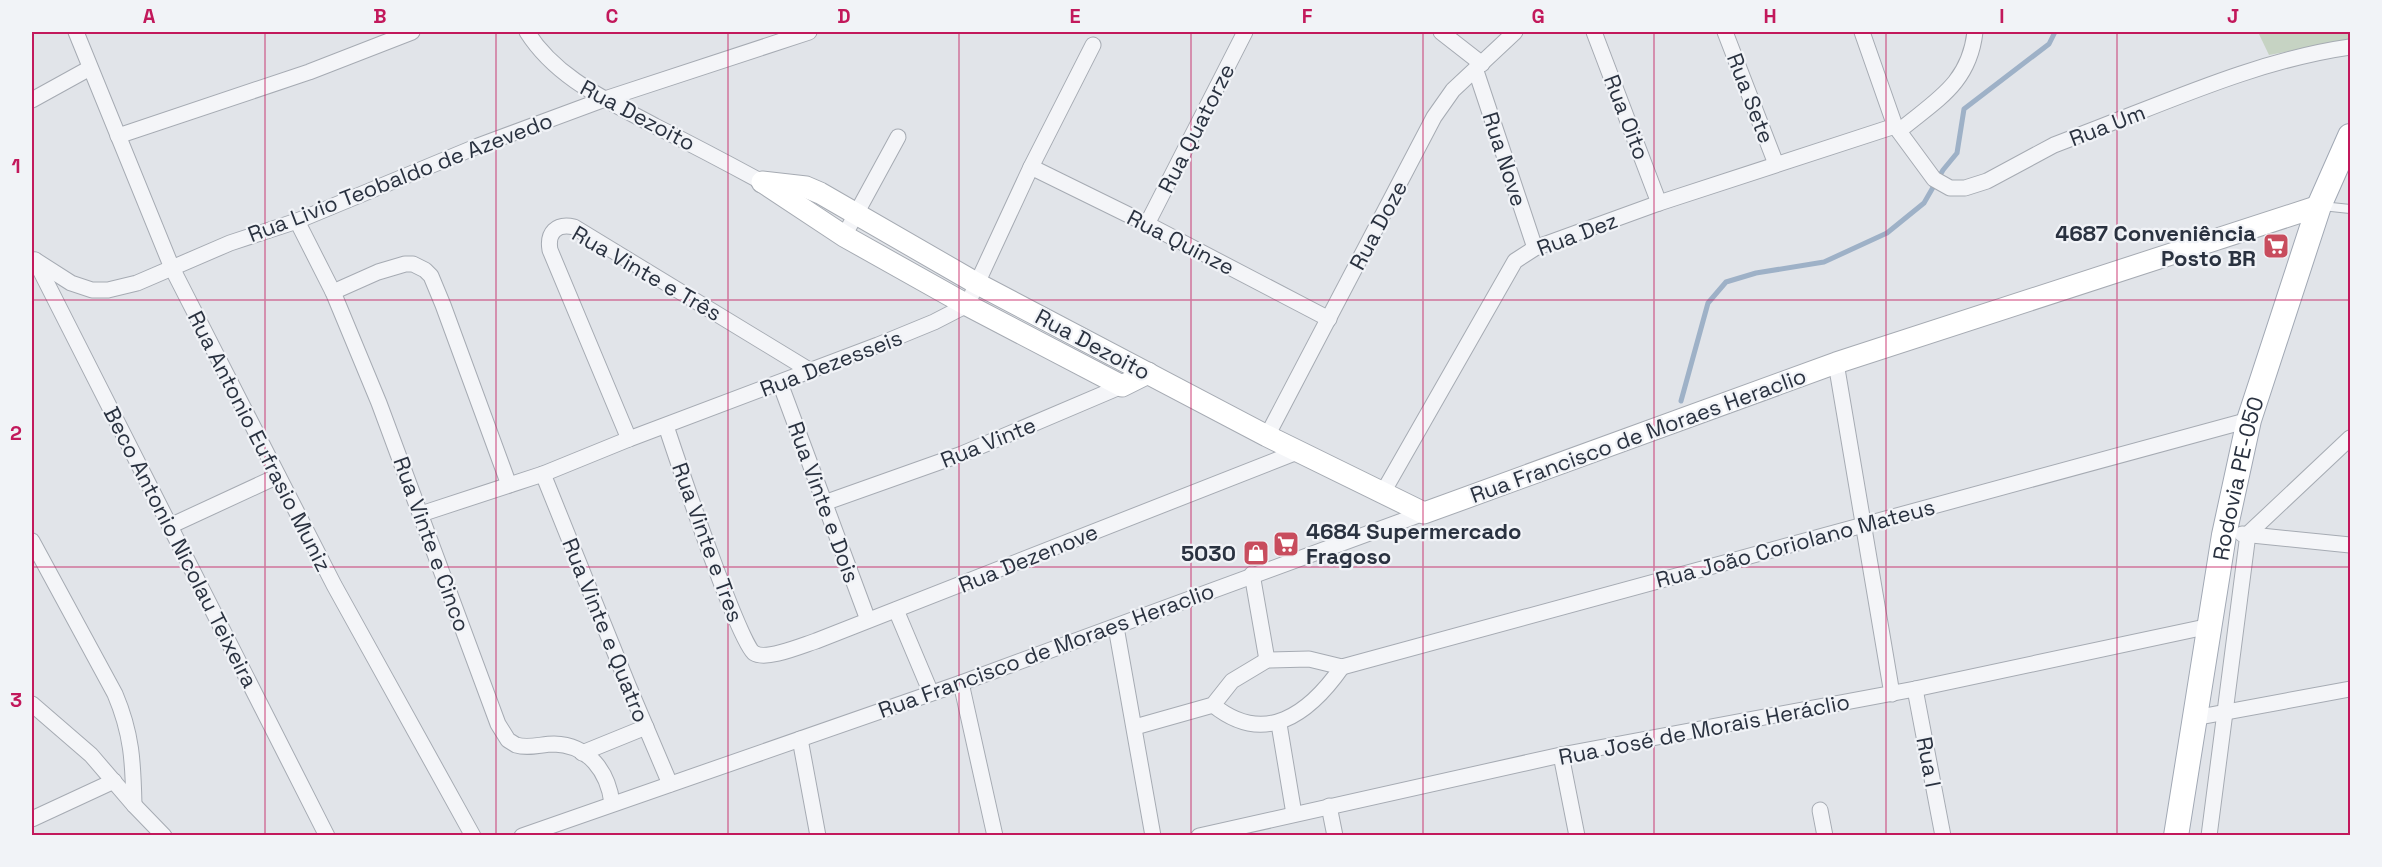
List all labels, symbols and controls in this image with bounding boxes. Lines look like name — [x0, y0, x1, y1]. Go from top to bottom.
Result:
text: A — [143, 3, 156, 29]
text: B — [373, 3, 387, 29]
text: C — [606, 3, 619, 29]
text: D — [837, 3, 851, 29]
text: E — [1069, 3, 1081, 29]
text: F — [1302, 3, 1313, 29]
text: G — [1531, 3, 1545, 29]
text: H — [1763, 3, 1777, 29]
text: I — [1999, 3, 2005, 29]
text: J — [2227, 3, 2239, 29]
street label: Rua Sete — [1721, 49, 1781, 147]
street label: Rua Quatorze — [1151, 59, 1241, 197]
street label: Rua Oito — [1598, 70, 1656, 164]
street label: Rua Dezoito — [576, 73, 700, 157]
street label: Rua Um — [2065, 98, 2149, 152]
street label: Rua Livio Teobaldo de Azevedo — [244, 106, 556, 248]
street label: Rua Nove — [1477, 108, 1533, 210]
text: 1 — [11, 153, 21, 179]
street label: Rua Doze — [1343, 175, 1413, 275]
street label: Rua Quinze — [1123, 203, 1239, 281]
street label: Rua Dez — [1533, 206, 1621, 262]
street label: Rua Vinte e Três — [567, 219, 727, 327]
place label: 4687 Conveniência Posto BR — [2055, 219, 2256, 272]
supermarket icon: 4687 Conveniência Posto BR — [2261, 231, 2291, 261]
street label: Rua Dezoito — [1031, 302, 1155, 386]
street label: Rua Antonio Eufrasio Muniz — [182, 306, 338, 576]
street label: Rua Dezesseis — [756, 323, 906, 403]
street label: Rua Francisco de Moraes Heraclio — [1466, 361, 1810, 509]
street label: Rodovia PE-050 — [2206, 393, 2270, 562]
street label: Beco Antonio Nicolau Teixeira — [98, 402, 264, 693]
street label: Rua Vinte — [936, 410, 1040, 474]
street label: Rua Vinte e Dois — [782, 417, 866, 587]
text: 2 — [10, 420, 22, 446]
street label: Rua Vinte e Cinco — [387, 453, 477, 635]
street label: Rua Vinte e Tres — [666, 458, 750, 626]
street label: Rua João Coriolano Mateus — [1652, 492, 1938, 594]
street label: Rua Dezenove — [954, 517, 1102, 599]
place label: 4684 Supermercado Fragoso — [1306, 517, 1521, 570]
supermarket icon: 4684 Supermercado Fragoso — [1271, 529, 1301, 559]
street label: Rua Vinte e Quatro — [556, 534, 656, 726]
shop icon: 5030 — [1241, 538, 1271, 568]
place label: 5030 — [1181, 539, 1236, 567]
street label: Rua Francisco de Moraes Heraclio — [874, 576, 1218, 724]
text: 3 — [10, 687, 22, 713]
street label: Rua José de Morais Heráclio — [1556, 687, 1852, 771]
street label: Rua I — [1910, 734, 1948, 790]

